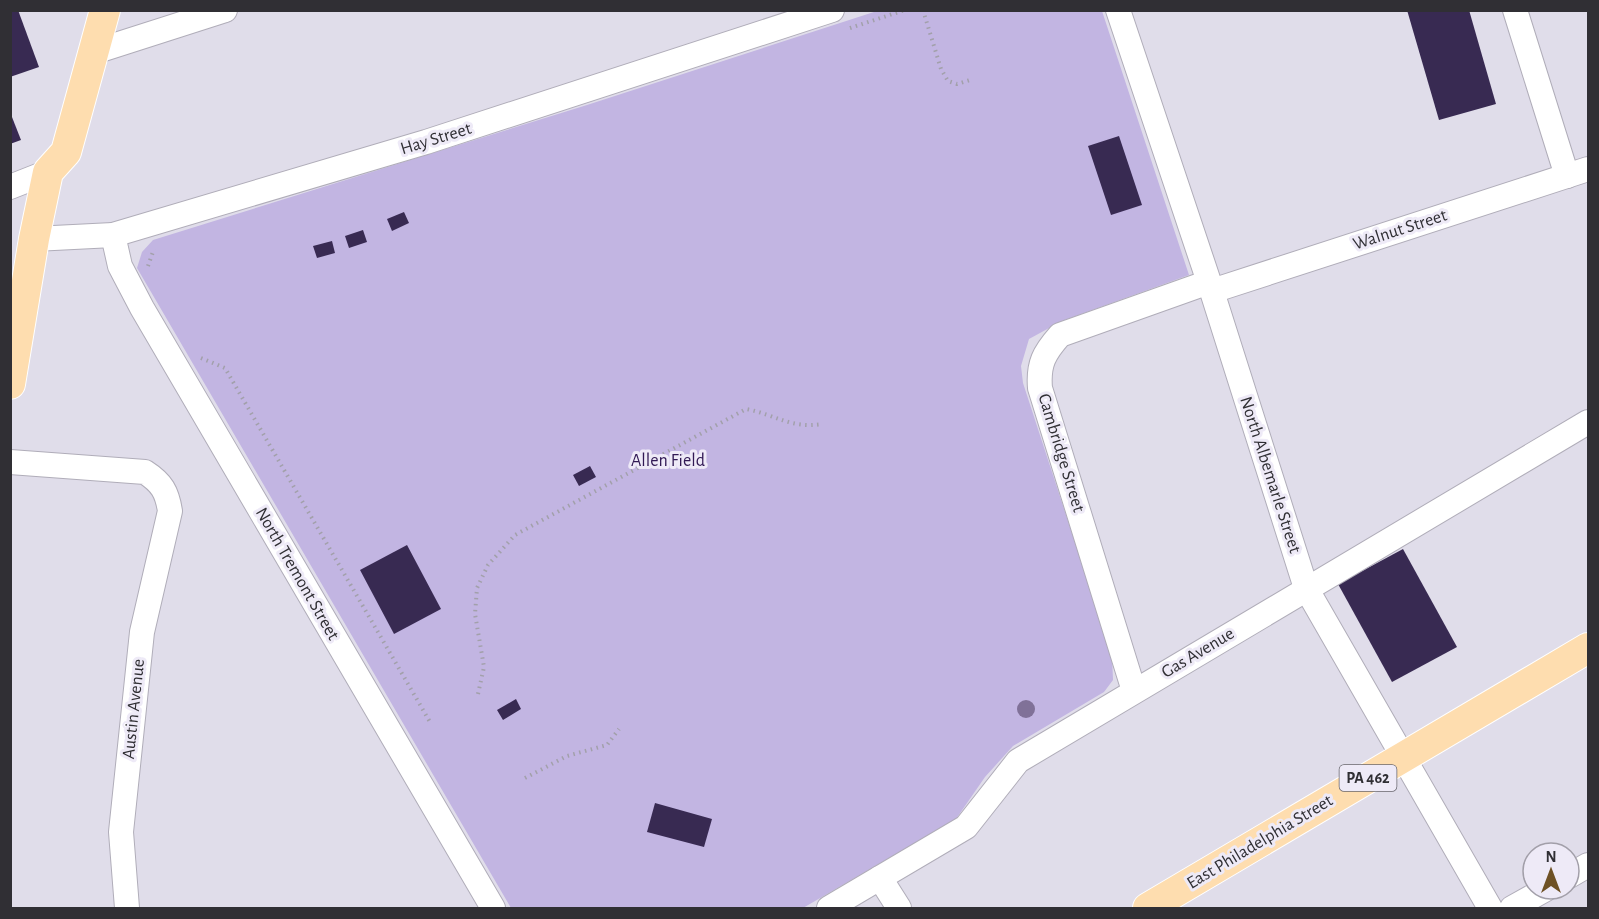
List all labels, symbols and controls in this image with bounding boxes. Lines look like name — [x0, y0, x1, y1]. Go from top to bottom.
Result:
street label: Hay Street — [398, 120, 474, 158]
street label: Walnut Street — [1351, 206, 1449, 254]
street label: Cambridge Street — [1034, 392, 1088, 515]
street label: North Albemarle Street — [1236, 395, 1304, 556]
park label: Allen Field — [631, 452, 705, 470]
street label: North Tremont Street — [252, 505, 342, 644]
street label: Gas Avenue — [1159, 624, 1237, 682]
street label: Austin Avenue — [120, 658, 148, 760]
road number: PA 462 — [1340, 765, 1396, 791]
street label: East Philadelphia Street — [1184, 791, 1336, 893]
north arrow — [1521, 841, 1581, 901]
text: N — [1545, 849, 1557, 865]

